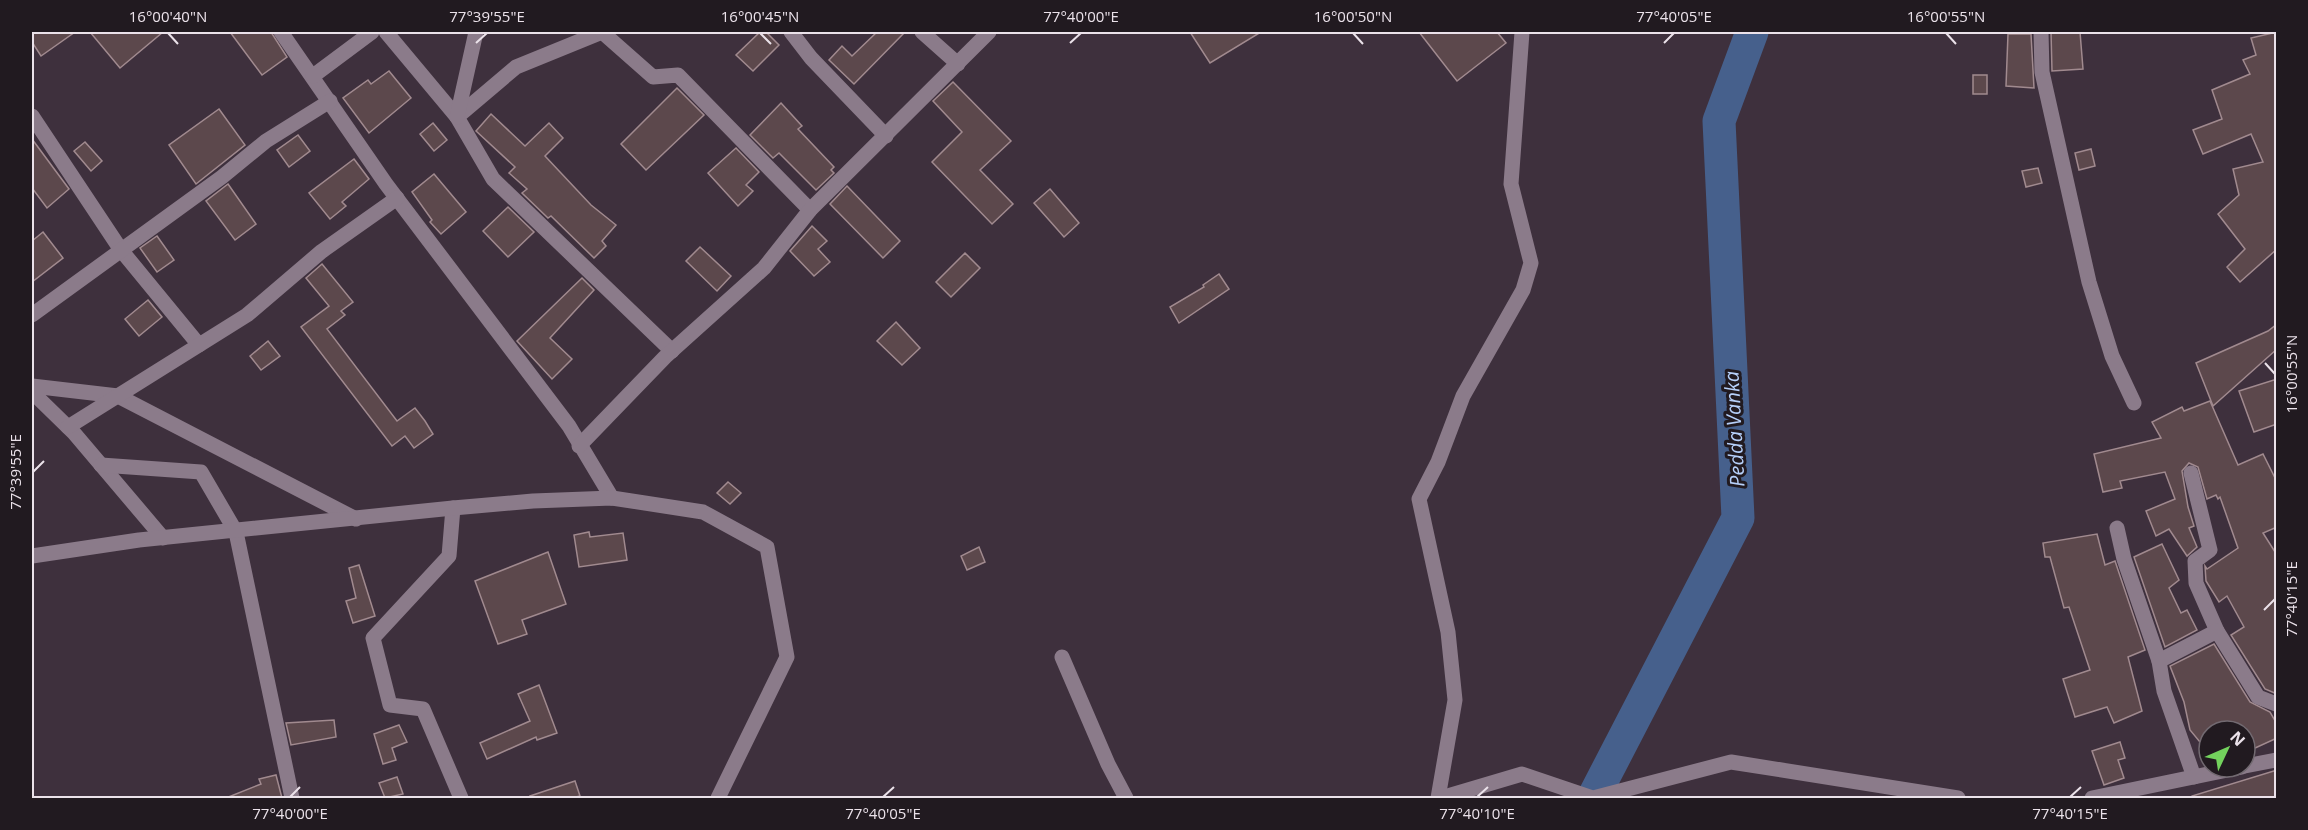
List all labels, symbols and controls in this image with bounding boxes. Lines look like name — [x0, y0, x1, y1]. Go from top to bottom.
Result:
text: 16°00'40"N — [129, 6, 207, 26]
text: 77°39'55"E — [449, 6, 525, 26]
text: 16°00'45"N — [721, 6, 799, 26]
text: 77°40'00"E — [1043, 6, 1119, 26]
text: 16°00'50"N — [1314, 6, 1392, 26]
text: 77°40'05"E — [1636, 6, 1712, 26]
text: 16°00'55"N — [1907, 6, 1985, 26]
text: 16°00'55"N — [2281, 335, 2301, 413]
water label: Pedda Vanka — [1717, 370, 1751, 488]
text: 77°39'55"E — [5, 434, 25, 510]
text: 77°40'15"E — [2281, 561, 2301, 637]
north arrow — [2197, 719, 2257, 779]
text: N — [2225, 726, 2250, 751]
text: 77°40'00"E — [252, 803, 328, 823]
text: 77°40'05"E — [845, 803, 921, 823]
text: 77°40'10"E — [1439, 803, 1515, 823]
text: 77°40'15"E — [2032, 803, 2108, 823]

